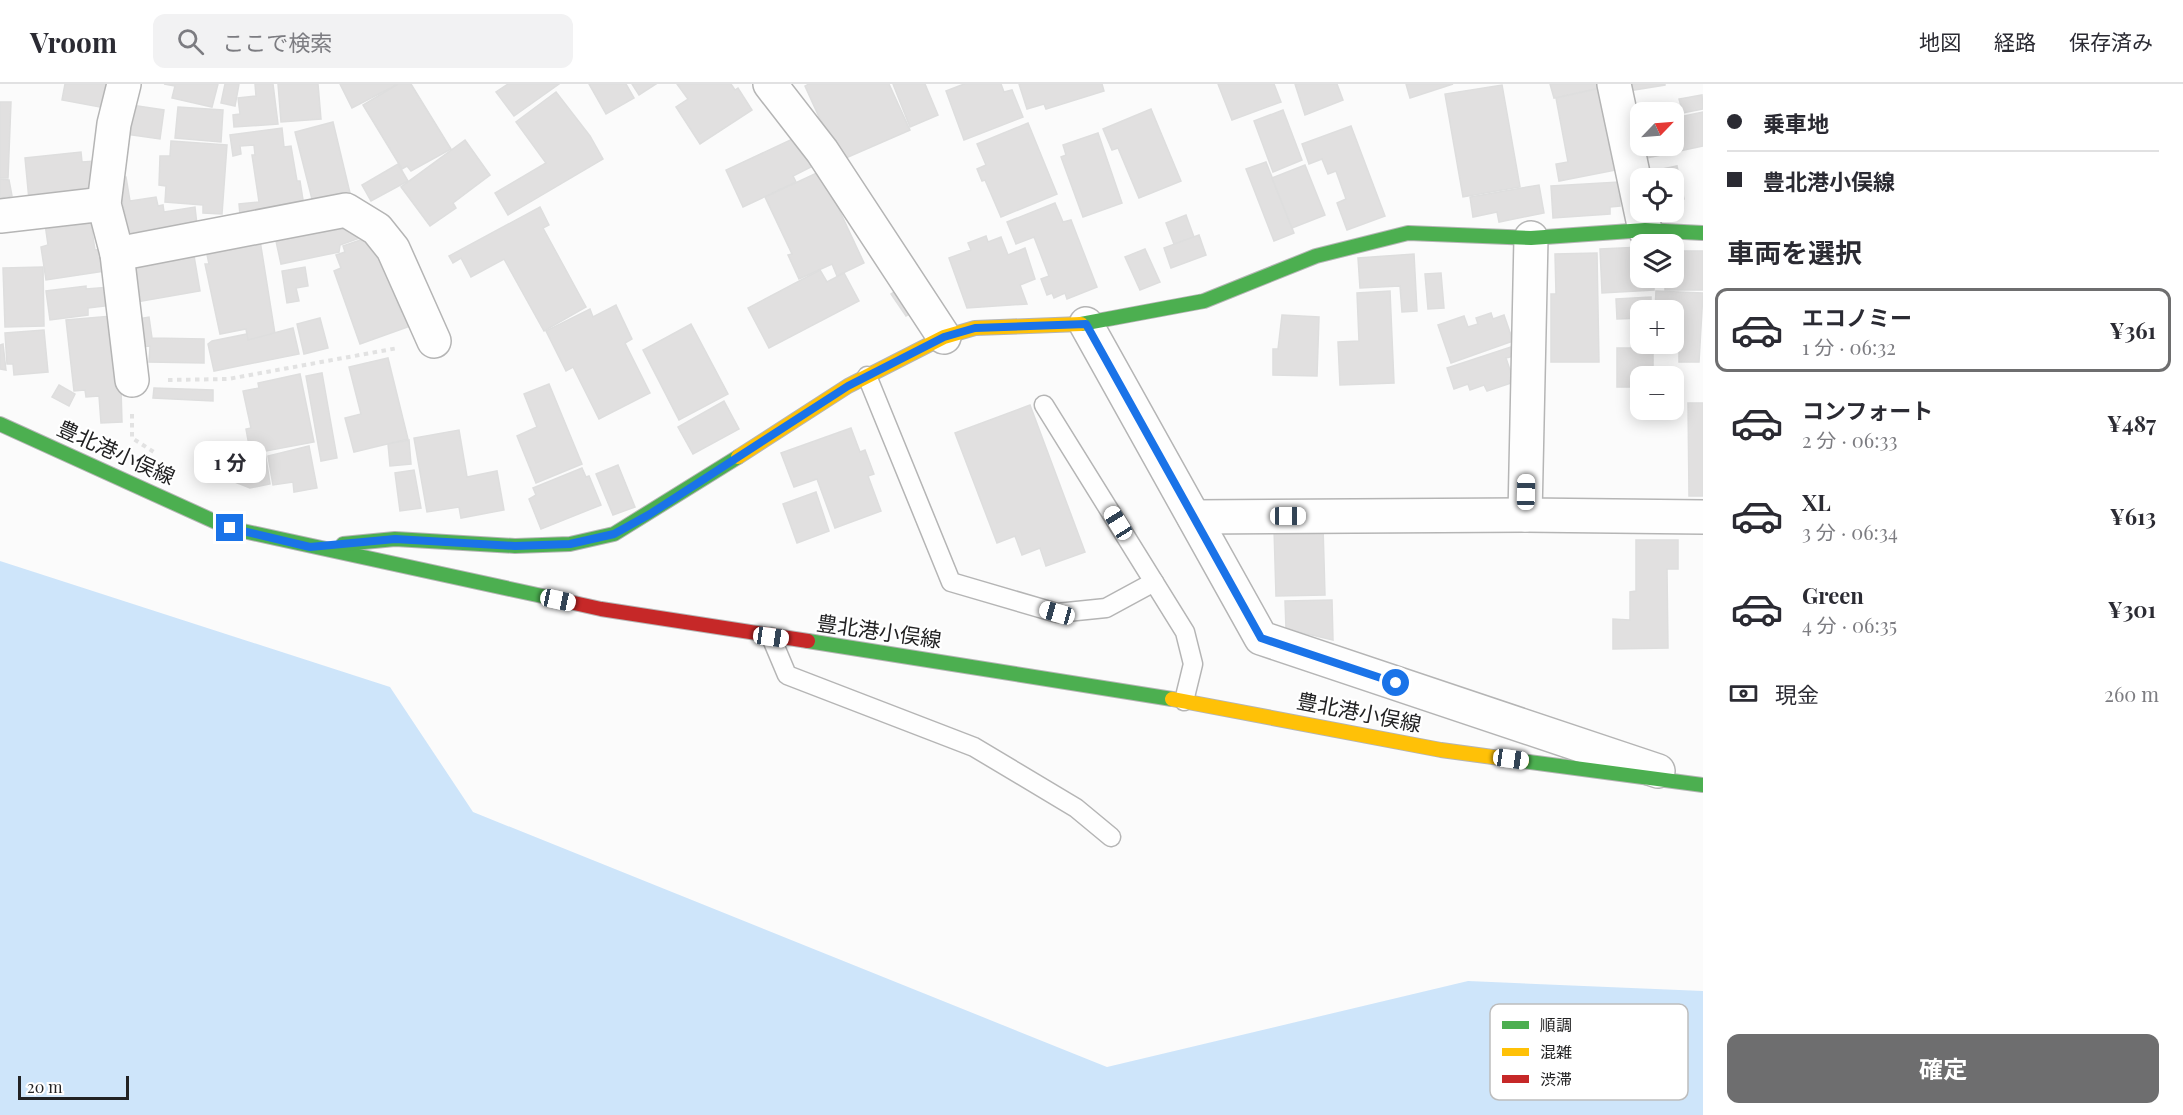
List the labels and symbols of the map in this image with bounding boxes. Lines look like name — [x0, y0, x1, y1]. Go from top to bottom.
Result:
north arrow — [1630, 102, 1684, 156]
street label: 豊北港小俣線 — [54, 413, 180, 490]
callout: 1 分 — [194, 441, 266, 483]
car — [1517, 474, 1535, 510]
car — [1101, 503, 1135, 543]
car — [1270, 507, 1306, 525]
route end — [216, 514, 243, 541]
car — [539, 587, 577, 613]
car — [1037, 599, 1077, 627]
street label: 豊北港小俣線 — [815, 607, 944, 653]
car — [752, 626, 790, 648]
route start — [1382, 669, 1409, 696]
street label: 豊北港小俣線 — [1295, 685, 1424, 737]
car — [1492, 748, 1530, 770]
legend — [1490, 1004, 1688, 1100]
text: 順調 — [1540, 1014, 1572, 1035]
text: 混雑 — [1540, 1041, 1572, 1062]
text: 渋滞 — [1540, 1068, 1572, 1089]
scale bar — [18, 1073, 129, 1100]

